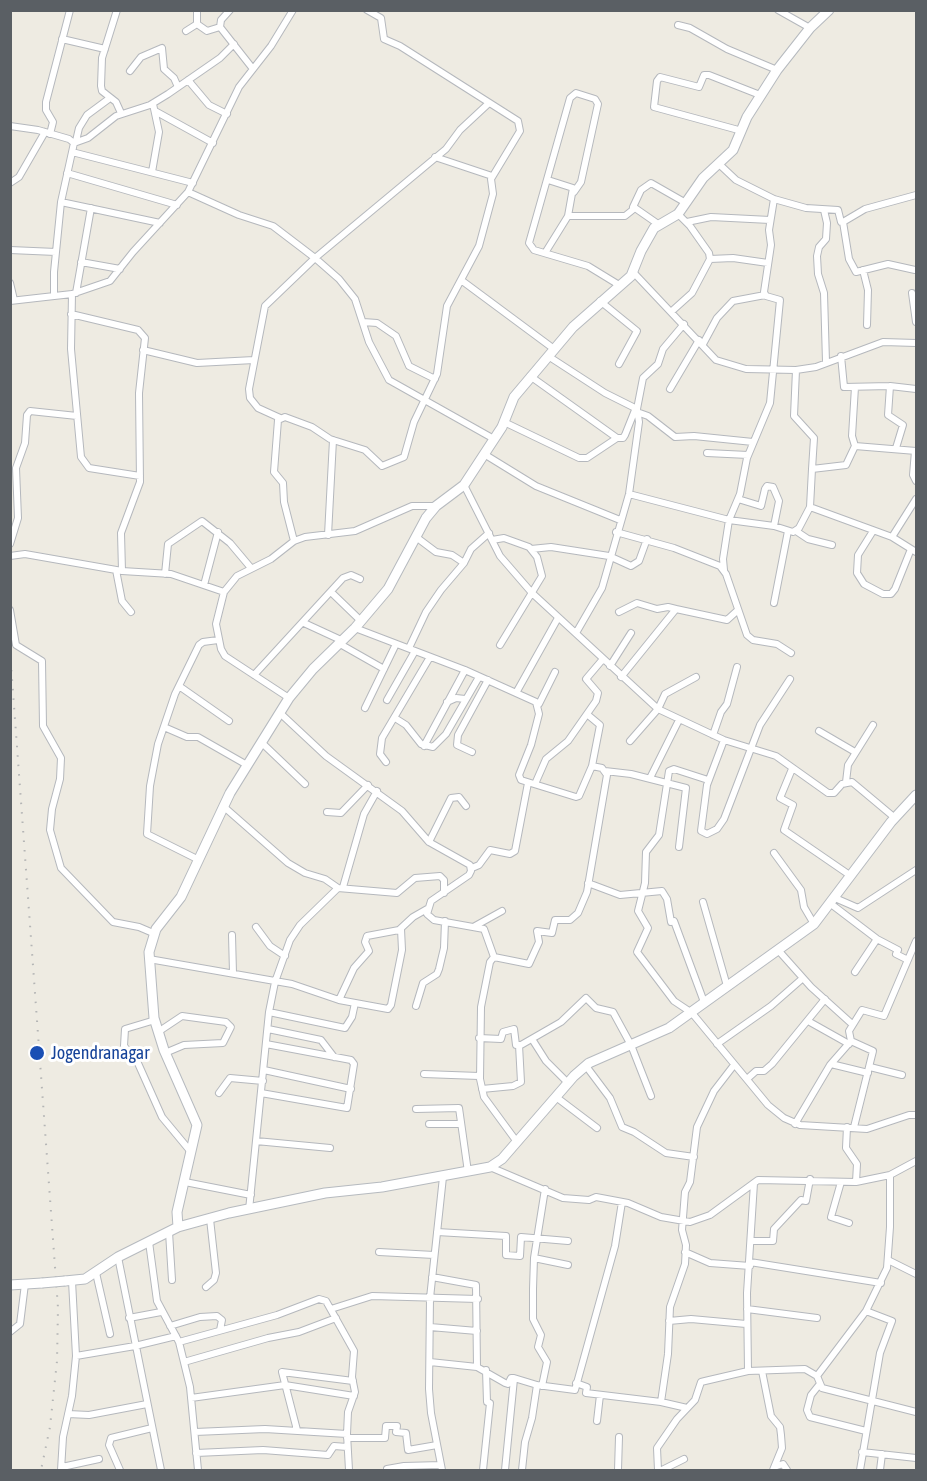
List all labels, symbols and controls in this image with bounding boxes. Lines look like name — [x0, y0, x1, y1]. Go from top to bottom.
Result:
place label: Jogendranagar — [51, 1042, 150, 1064]
marker: Jogendranagar — [28, 1044, 46, 1062]

